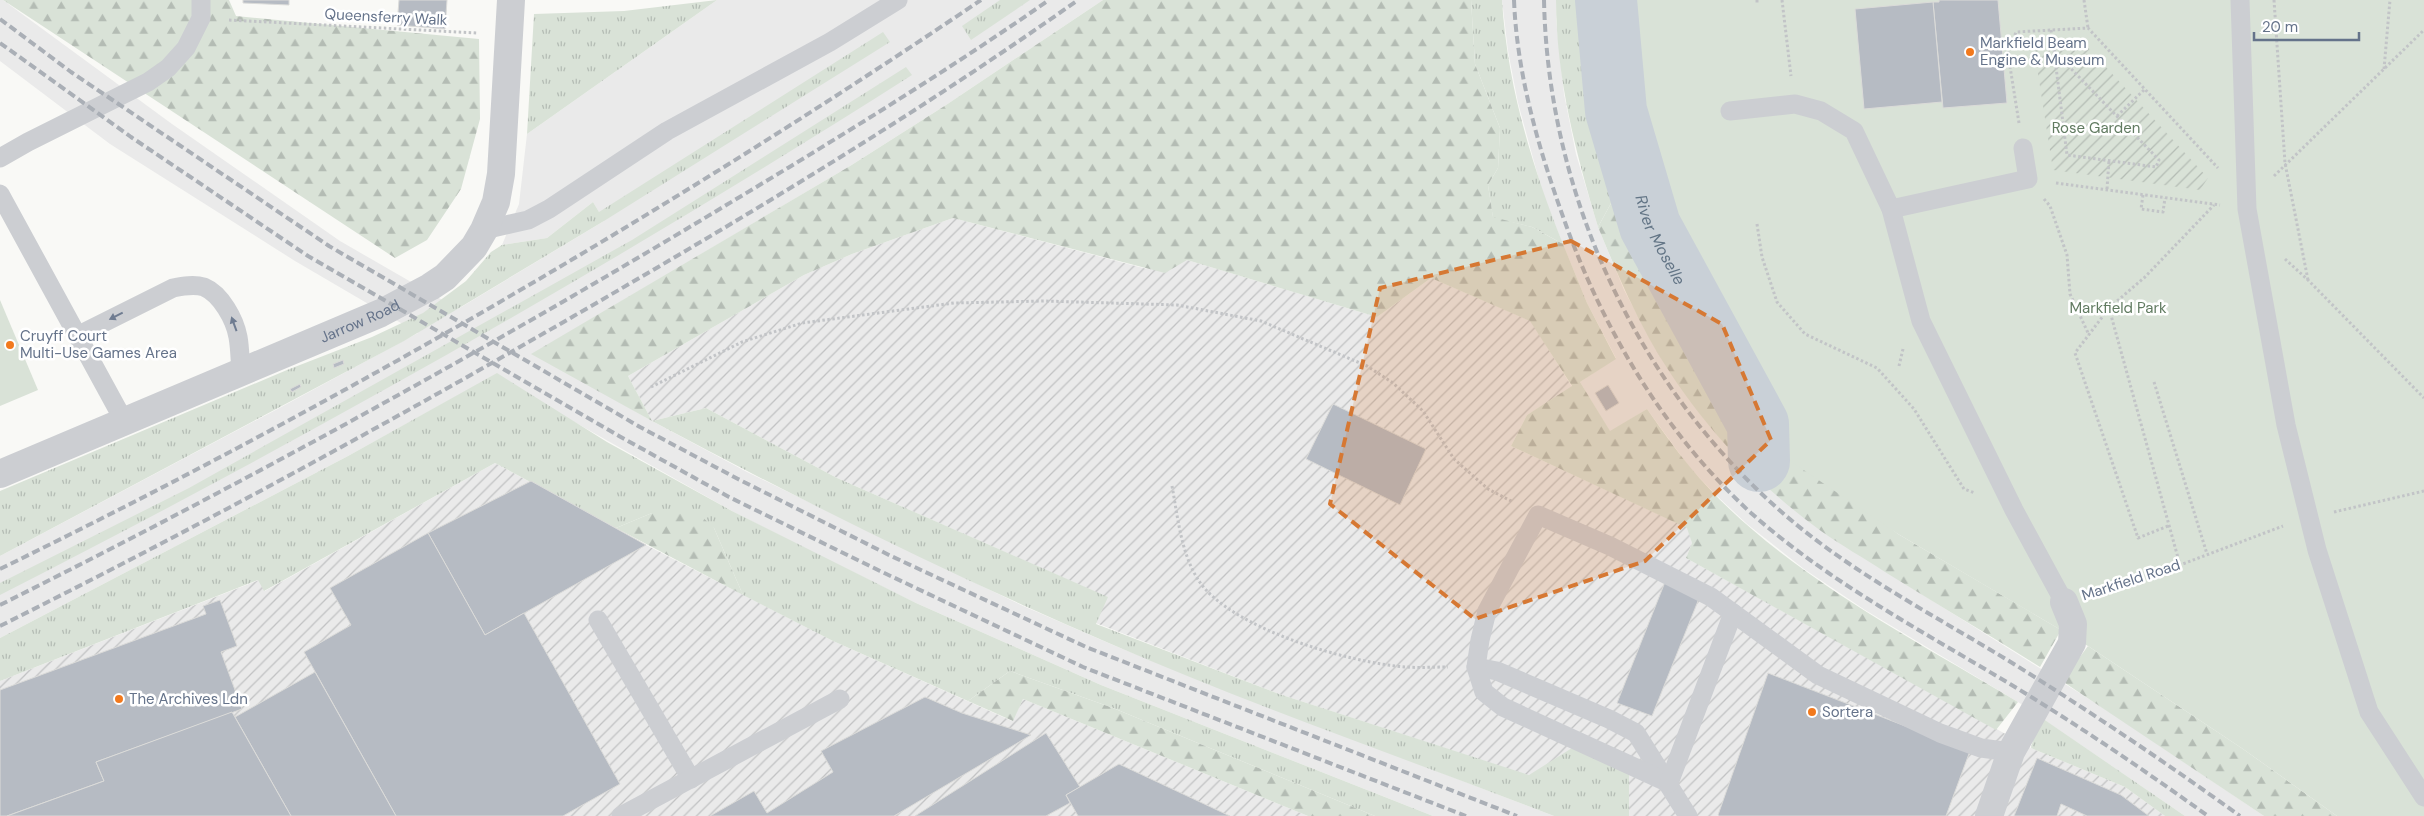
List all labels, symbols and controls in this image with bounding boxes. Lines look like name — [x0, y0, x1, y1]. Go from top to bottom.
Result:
street label: Queensferry Walk — [324, 4, 448, 30]
scale bar — [2254, 10, 2359, 42]
text: 20 m — [2262, 17, 2298, 37]
place label: Markfield Beam Engine & Museum — [1980, 33, 2104, 70]
marker: Markfield Beam Engine & Museum — [1964, 46, 1976, 58]
park label: Rose Garden — [2052, 118, 2140, 138]
water label: River Moselle — [1631, 192, 1691, 288]
street label: Jarrow Road — [317, 295, 403, 348]
park label: Markfield Park — [2069, 298, 2167, 318]
one-way arrow — [108, 312, 123, 320]
one-way arrow — [230, 316, 238, 331]
place label: Cruyff Court Multi-Use Games Area — [20, 326, 177, 363]
marker: Cruyff Court Multi-Use Games Area — [4, 339, 16, 351]
street label: Markfield Road — [2079, 555, 2183, 605]
place label: The Archives Ldn — [129, 689, 248, 709]
marker: The Archives Ldn — [113, 693, 125, 705]
place label: Sortera — [1822, 702, 1873, 722]
marker: Sortera — [1806, 706, 1818, 718]

